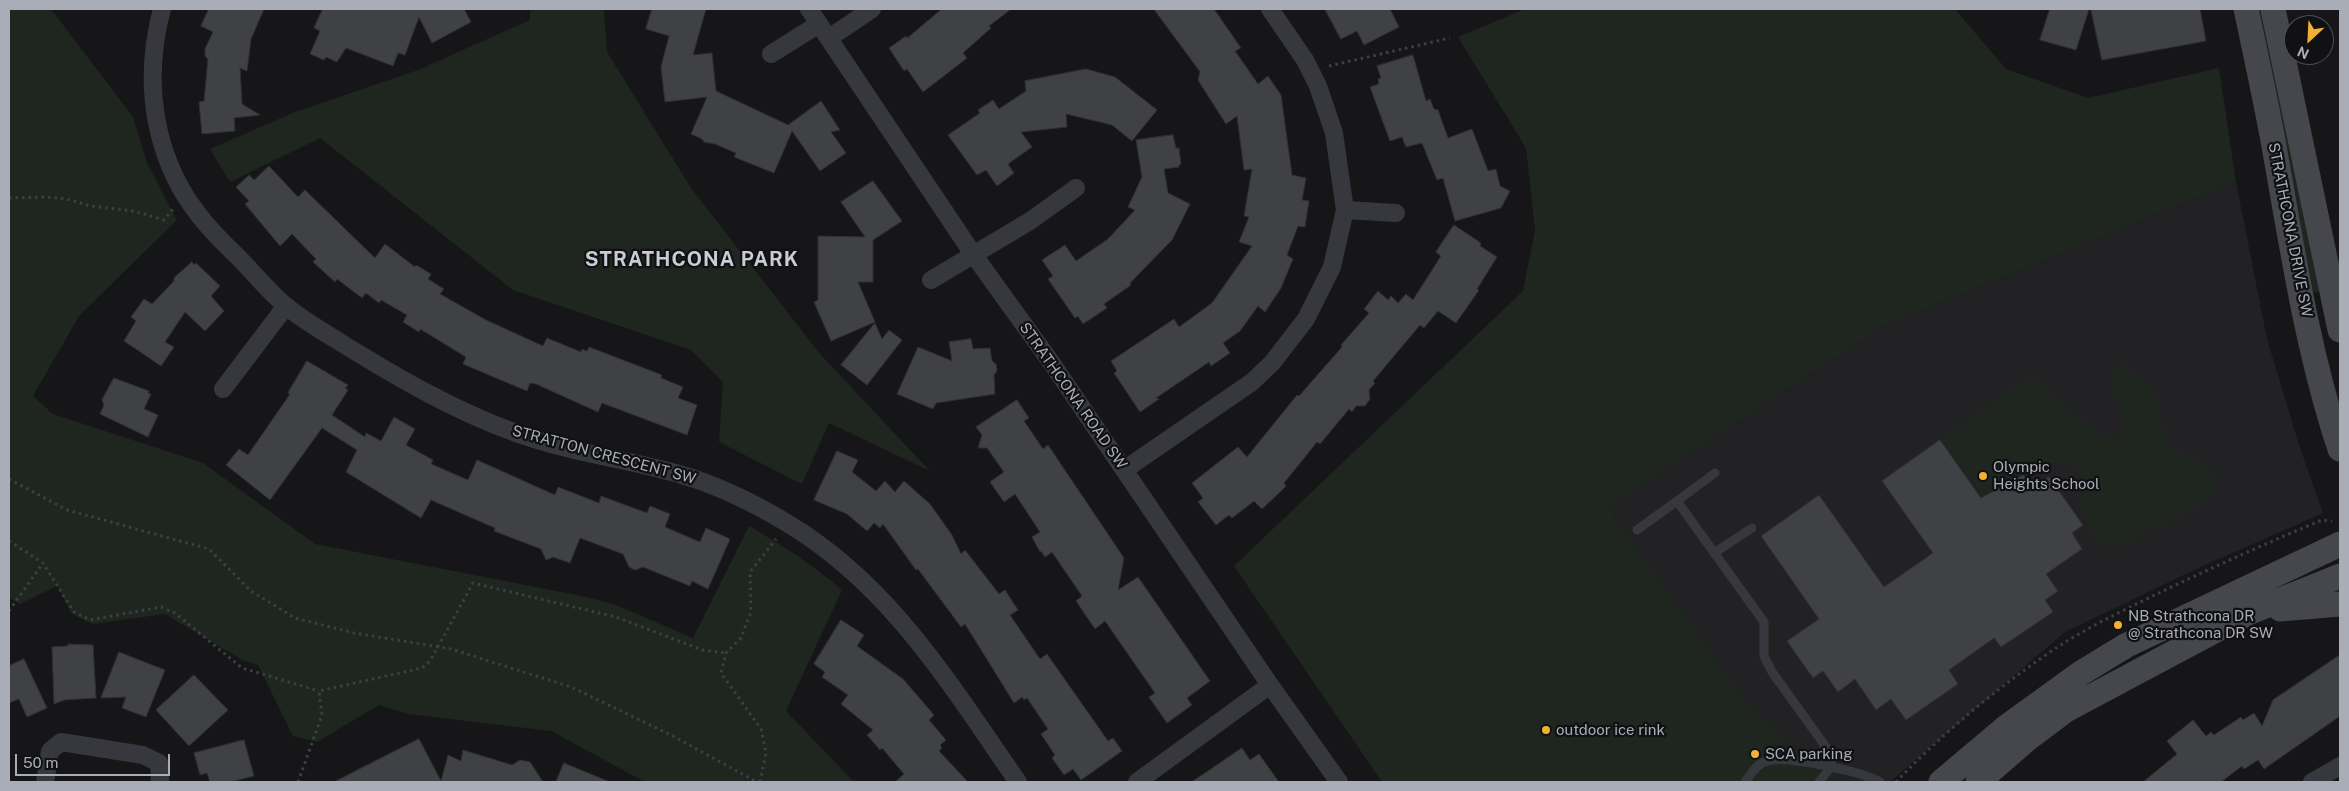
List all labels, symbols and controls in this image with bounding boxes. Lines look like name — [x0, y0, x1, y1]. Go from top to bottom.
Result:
north arrow — [2284, 15, 2334, 65]
text: N — [2295, 43, 2311, 62]
street label: STRATHCONA DRIVE SW — [2264, 141, 2316, 319]
district label: STRATHCONA PARK — [583, 248, 801, 272]
street label: STRATHCONA ROAD SW — [1015, 319, 1131, 473]
street label: STRATTON CRESCENT SW — [510, 422, 698, 488]
place label: Olympic Heights School — [1993, 458, 2100, 493]
marker: Olympic Heights School — [1977, 470, 1989, 482]
place label: NB Strathcona DR @ Strathcona DR SW — [2128, 607, 2273, 642]
marker: NB Strathcona DR @ Strathcona DR SW — [2112, 619, 2124, 631]
place label: outdoor ice rink — [1556, 721, 1665, 739]
marker: outdoor ice rink — [1540, 724, 1552, 736]
scale bar — [18, 744, 172, 776]
place label: SCA parking — [1765, 745, 1852, 763]
marker: SCA parking — [1749, 748, 1761, 760]
text: 50 m — [23, 754, 58, 771]

